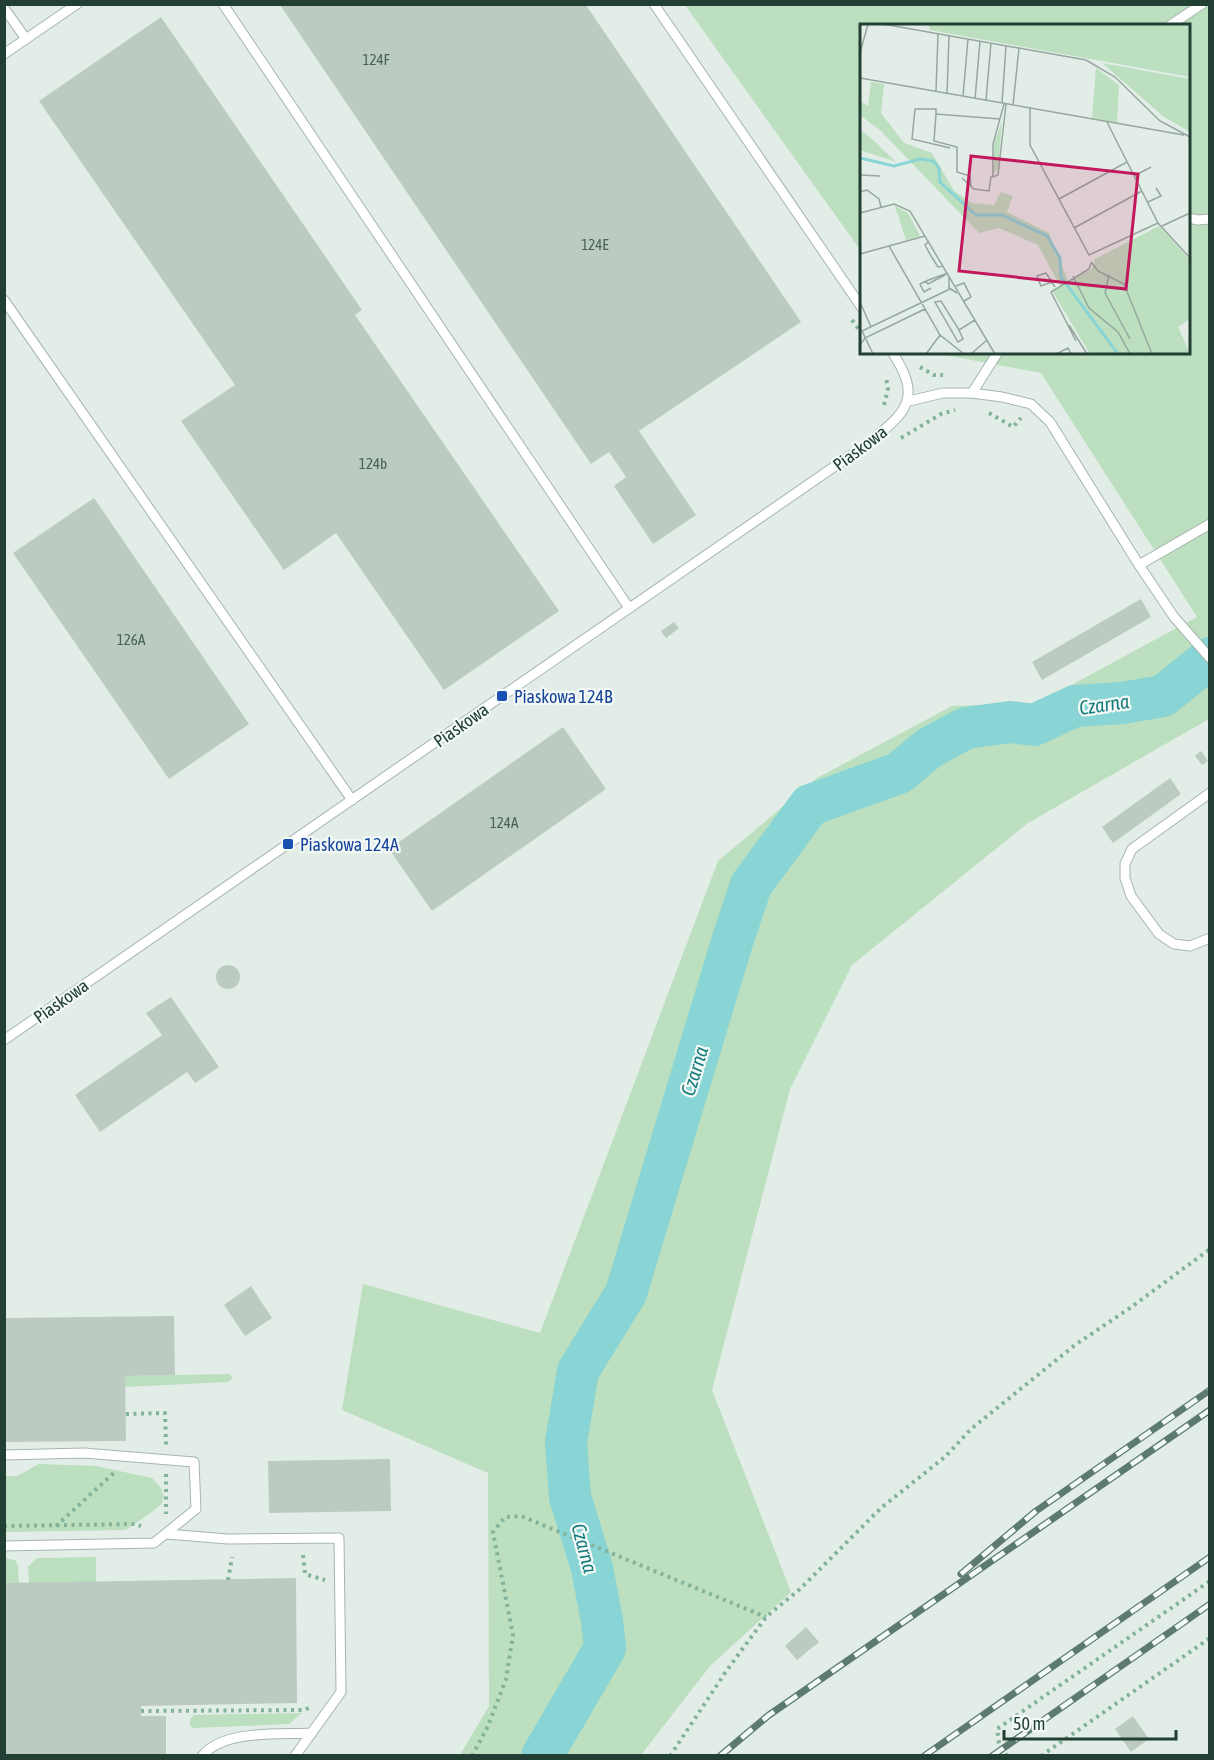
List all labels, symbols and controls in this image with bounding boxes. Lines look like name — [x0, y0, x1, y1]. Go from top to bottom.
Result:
inset map — [860, 24, 1190, 354]
house number: 124F — [362, 51, 390, 68]
house number: 124E — [581, 236, 609, 253]
street label: Piaskowa — [829, 421, 891, 475]
house number: 124b — [359, 455, 387, 472]
house number: 126A — [117, 631, 146, 648]
place label: Piaskowa 124B — [514, 686, 613, 707]
marker: Piaskowa 124B — [495, 689, 509, 703]
water label: Czarna — [1078, 689, 1130, 719]
street label: Piaskowa — [430, 699, 492, 751]
house number: 124A — [490, 814, 519, 831]
place label: Piaskowa 124A — [300, 834, 399, 855]
marker: Piaskowa 124A — [281, 837, 295, 851]
street label: Piaskowa — [30, 975, 92, 1027]
water label: Czarna — [676, 1044, 712, 1098]
water label: Czarna — [567, 1521, 603, 1575]
scale bar — [1004, 1703, 1176, 1741]
text: 50 m — [1013, 1713, 1045, 1734]

